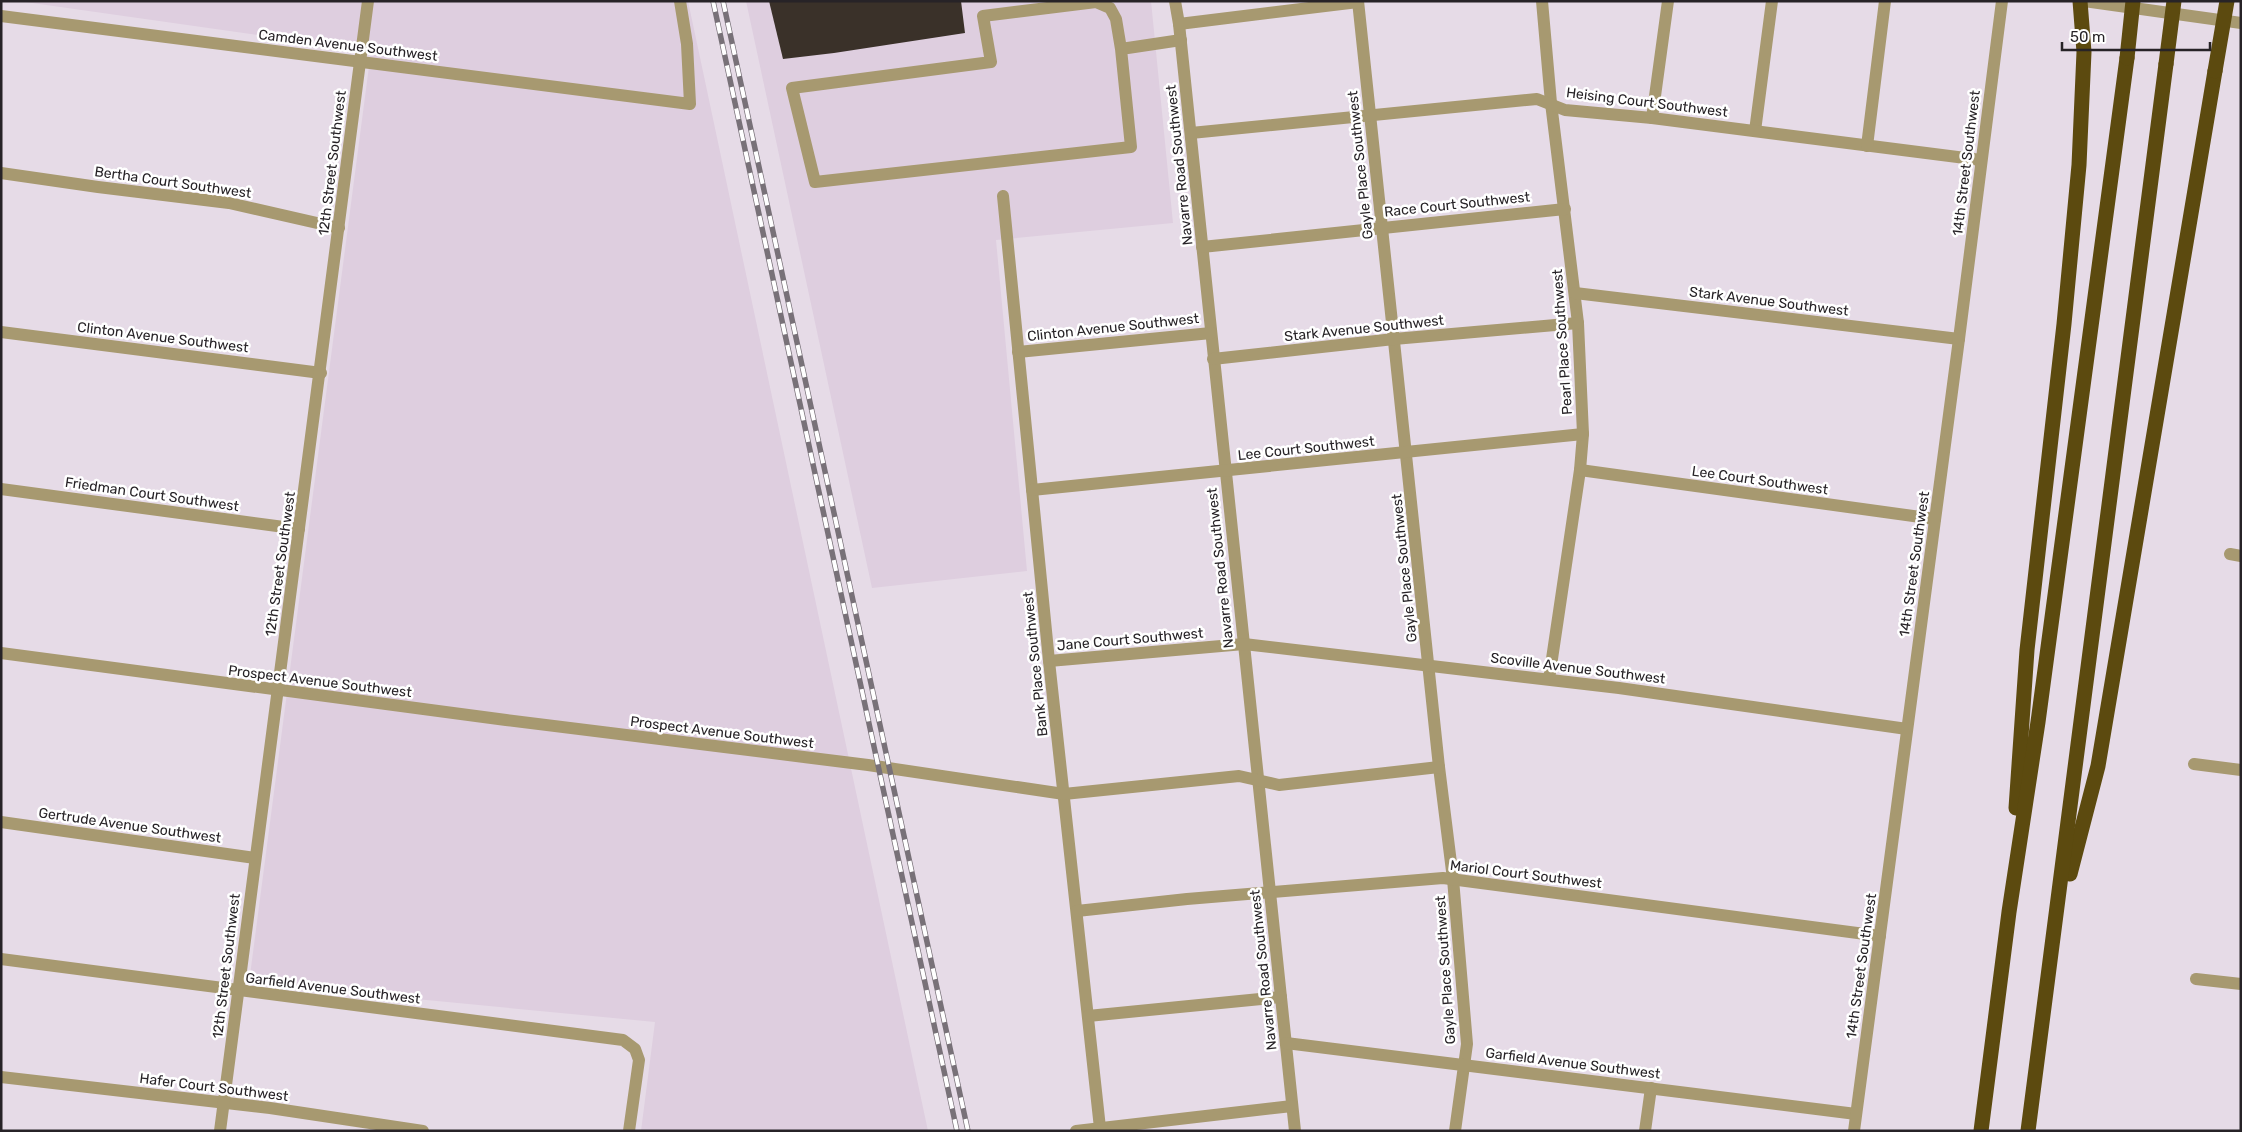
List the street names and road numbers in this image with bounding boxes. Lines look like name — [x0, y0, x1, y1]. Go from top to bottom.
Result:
street label: Camden Avenue Southwest — [257, 26, 439, 65]
street label: Navarre Road Southwest — [1163, 83, 1196, 246]
street label: Heising Court Southwest — [1565, 84, 1729, 121]
street label: 12th Street Southwest — [315, 89, 350, 237]
street label: Gayle Place Southwest — [1344, 89, 1377, 240]
street label: 14th Street Southwest — [1949, 89, 1984, 237]
street label: Bertha Court Southwest — [93, 163, 253, 202]
street label: Race Court Southwest — [1383, 188, 1531, 221]
street label: Pearl Place Southwest — [1549, 268, 1576, 416]
street label: Stark Avenue Southwest — [1688, 283, 1850, 320]
street label: Clinton Avenue Southwest — [1026, 310, 1200, 345]
street label: Stark Avenue Southwest — [1283, 312, 1445, 345]
street label: Clinton Avenue Southwest — [76, 319, 250, 357]
street label: Lee Court Southwest — [1237, 433, 1376, 464]
street label: Lee Court Southwest — [1691, 463, 1830, 499]
street label: Friedman Court Southwest — [64, 474, 241, 515]
street label: Navarre Road Southwest — [1204, 486, 1237, 649]
street label: 12th Street Southwest — [262, 490, 299, 638]
street label: 14th Street Southwest — [1896, 490, 1933, 638]
street label: Gayle Place Southwest — [1388, 492, 1421, 643]
street label: Bank Place Southwest — [1019, 590, 1052, 737]
street label: Jane Court Southwest — [1056, 625, 1204, 654]
street label: Scoville Avenue Southwest — [1490, 649, 1667, 688]
street label: Prospect Avenue Southwest — [227, 662, 413, 701]
street label: Prospect Avenue Southwest — [629, 713, 815, 752]
street label: Gertrude Avenue Southwest — [38, 804, 223, 847]
street label: Mariol Court Southwest — [1449, 857, 1603, 892]
street label: Navarre Road Southwest — [1247, 888, 1280, 1051]
street label: 12th Street Southwest — [209, 892, 244, 1040]
street label: 14th Street Southwest — [1843, 892, 1880, 1040]
street label: Gayle Place Southwest — [1432, 894, 1459, 1045]
street label: Garfield Avenue Southwest — [245, 969, 422, 1008]
street label: Garfield Avenue Southwest — [1485, 1044, 1662, 1083]
street label: Hafer Court Southwest — [139, 1070, 290, 1105]

